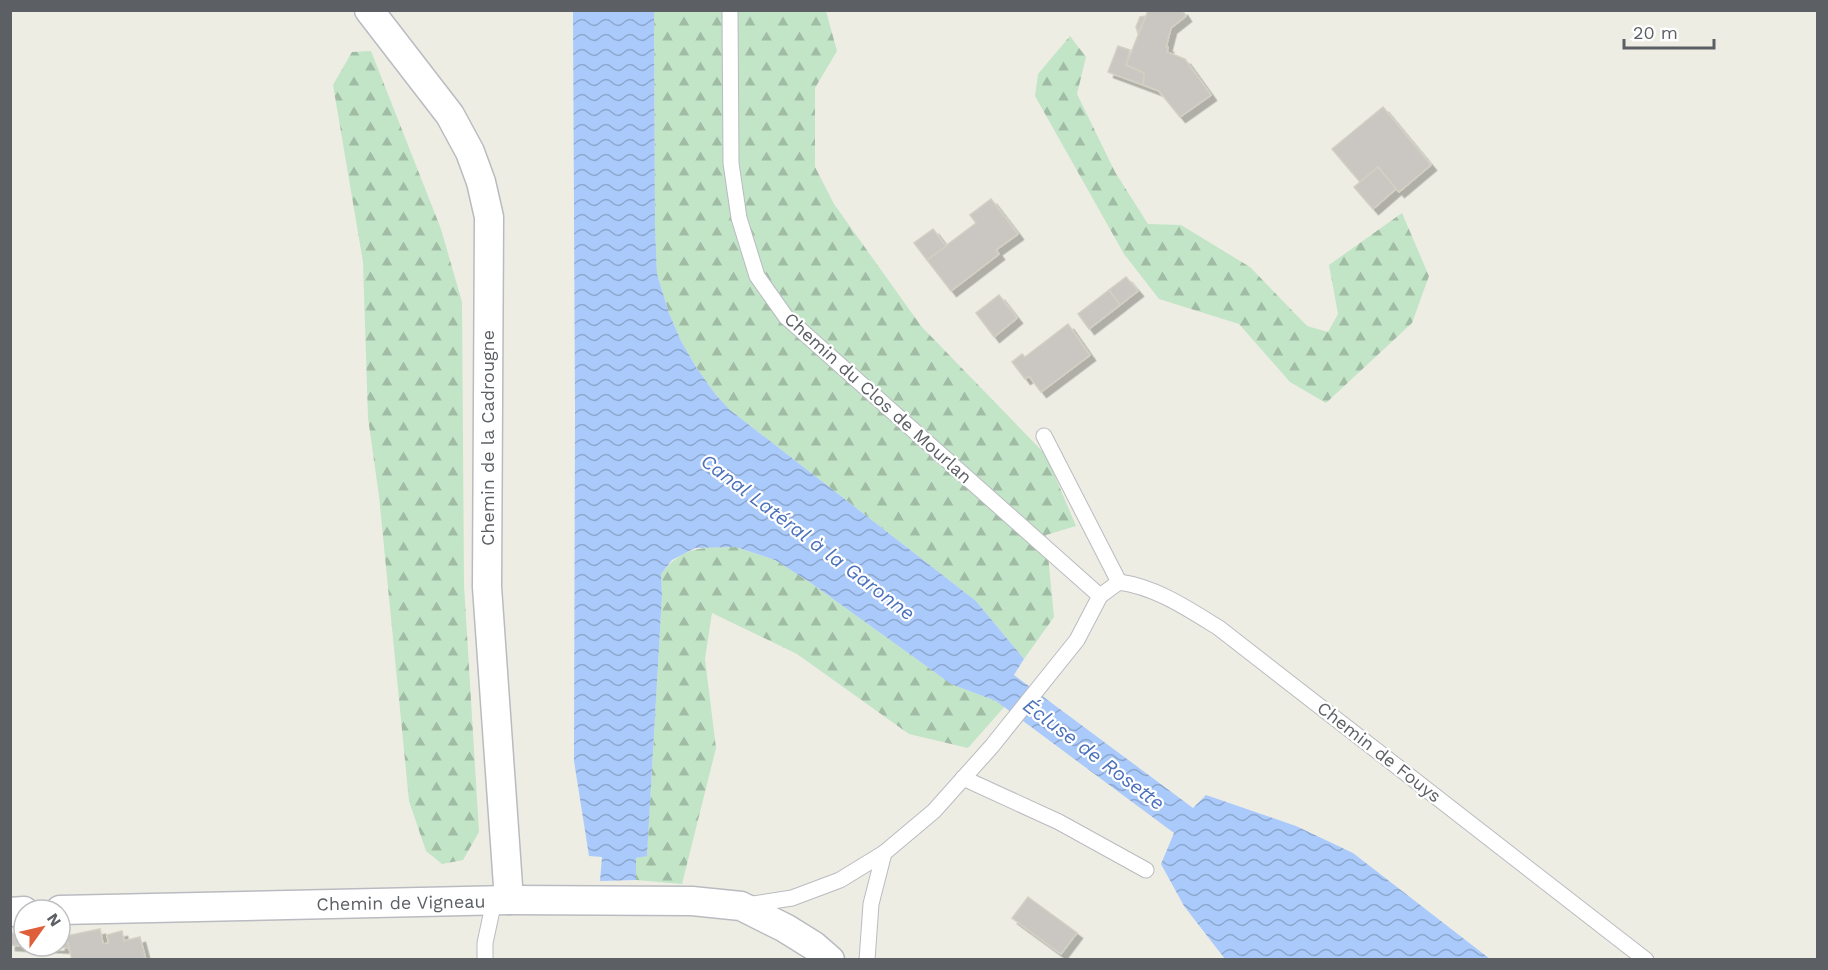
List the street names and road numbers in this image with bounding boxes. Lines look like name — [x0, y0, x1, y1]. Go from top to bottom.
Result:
street label: Chemin du Clos de Mourlan — [780, 308, 976, 487]
street label: Chemin de la Cadrougne — [477, 330, 498, 546]
street label: Chemin de Fouys — [1313, 697, 1445, 806]
street label: Chemin de Vigneau — [316, 891, 486, 914]

